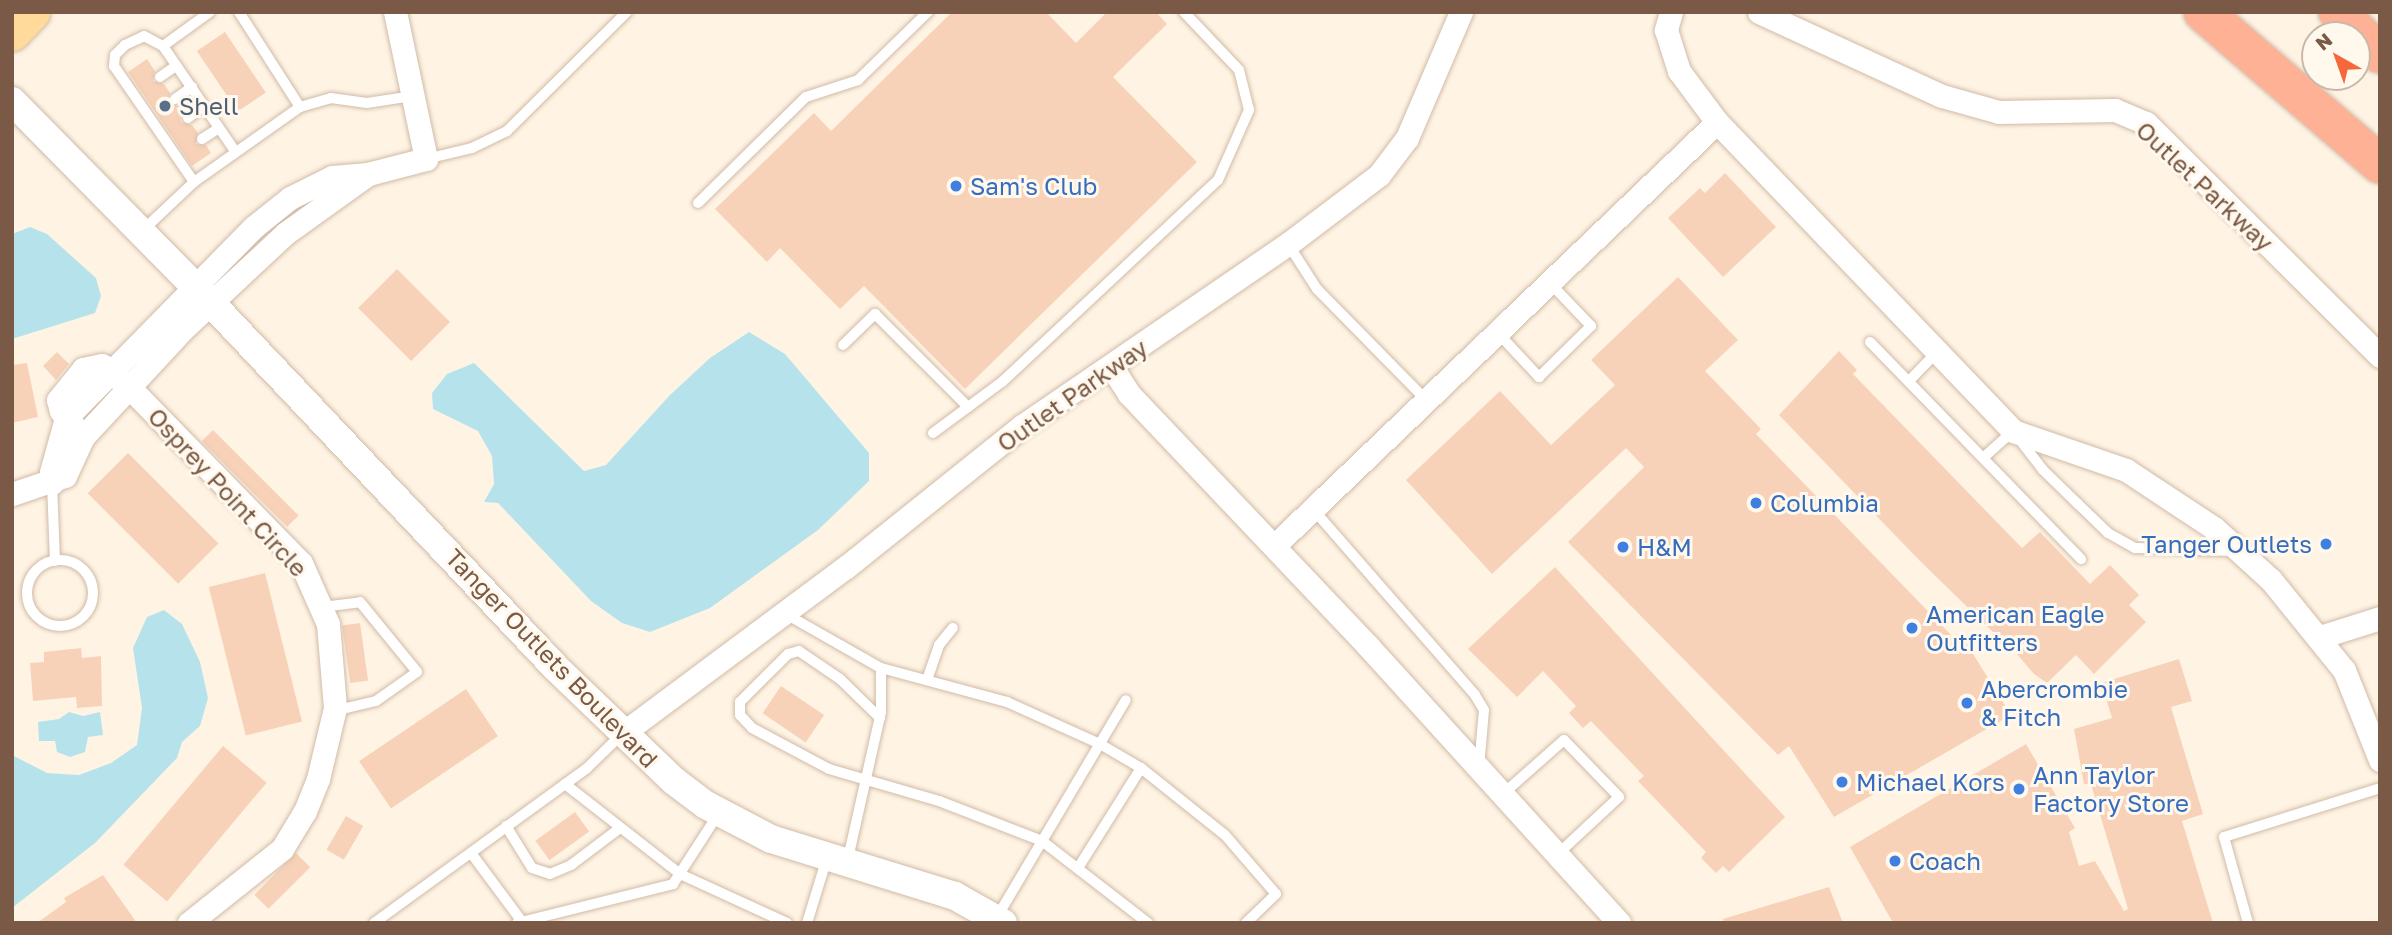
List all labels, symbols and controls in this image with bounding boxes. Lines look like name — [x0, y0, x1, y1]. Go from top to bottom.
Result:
north arrow — [2301, 21, 2371, 91]
text: N — [2311, 28, 2336, 55]
place label: Shell — [179, 92, 238, 120]
marker: Shell — [157, 98, 173, 114]
street label: Outlet Parkway — [2131, 115, 2279, 257]
place label: Sam's Club — [970, 172, 1097, 200]
marker: Sam's Club — [948, 178, 964, 194]
street label: Outlet Parkway — [991, 333, 1153, 457]
street label: Osprey Point Circle — [142, 402, 314, 582]
place label: Columbia — [1770, 489, 1879, 517]
marker: Columbia — [1748, 495, 1764, 511]
place label: Tanger Outlets — [2141, 530, 2312, 558]
place label: H&M — [1637, 533, 1692, 561]
marker: Tanger Outlets — [2318, 536, 2334, 552]
marker: H&M — [1615, 539, 1631, 555]
street label: Tanger Outlets Boulevard — [440, 543, 664, 773]
place label: American Eagle Outfitters — [1926, 600, 2105, 656]
marker: American Eagle Outfitters — [1904, 620, 1920, 636]
place label: Abercrombie & Fitch — [1981, 675, 2128, 731]
marker: Abercrombie & Fitch — [1959, 695, 1975, 711]
place label: Ann Taylor Factory Store — [2033, 761, 2189, 817]
place label: Michael Kors — [1856, 768, 2005, 796]
marker: Michael Kors — [1834, 774, 1850, 790]
marker: Ann Taylor Factory Store — [2011, 781, 2027, 797]
place label: Coach — [1909, 847, 1981, 875]
marker: Coach — [1887, 853, 1903, 869]

